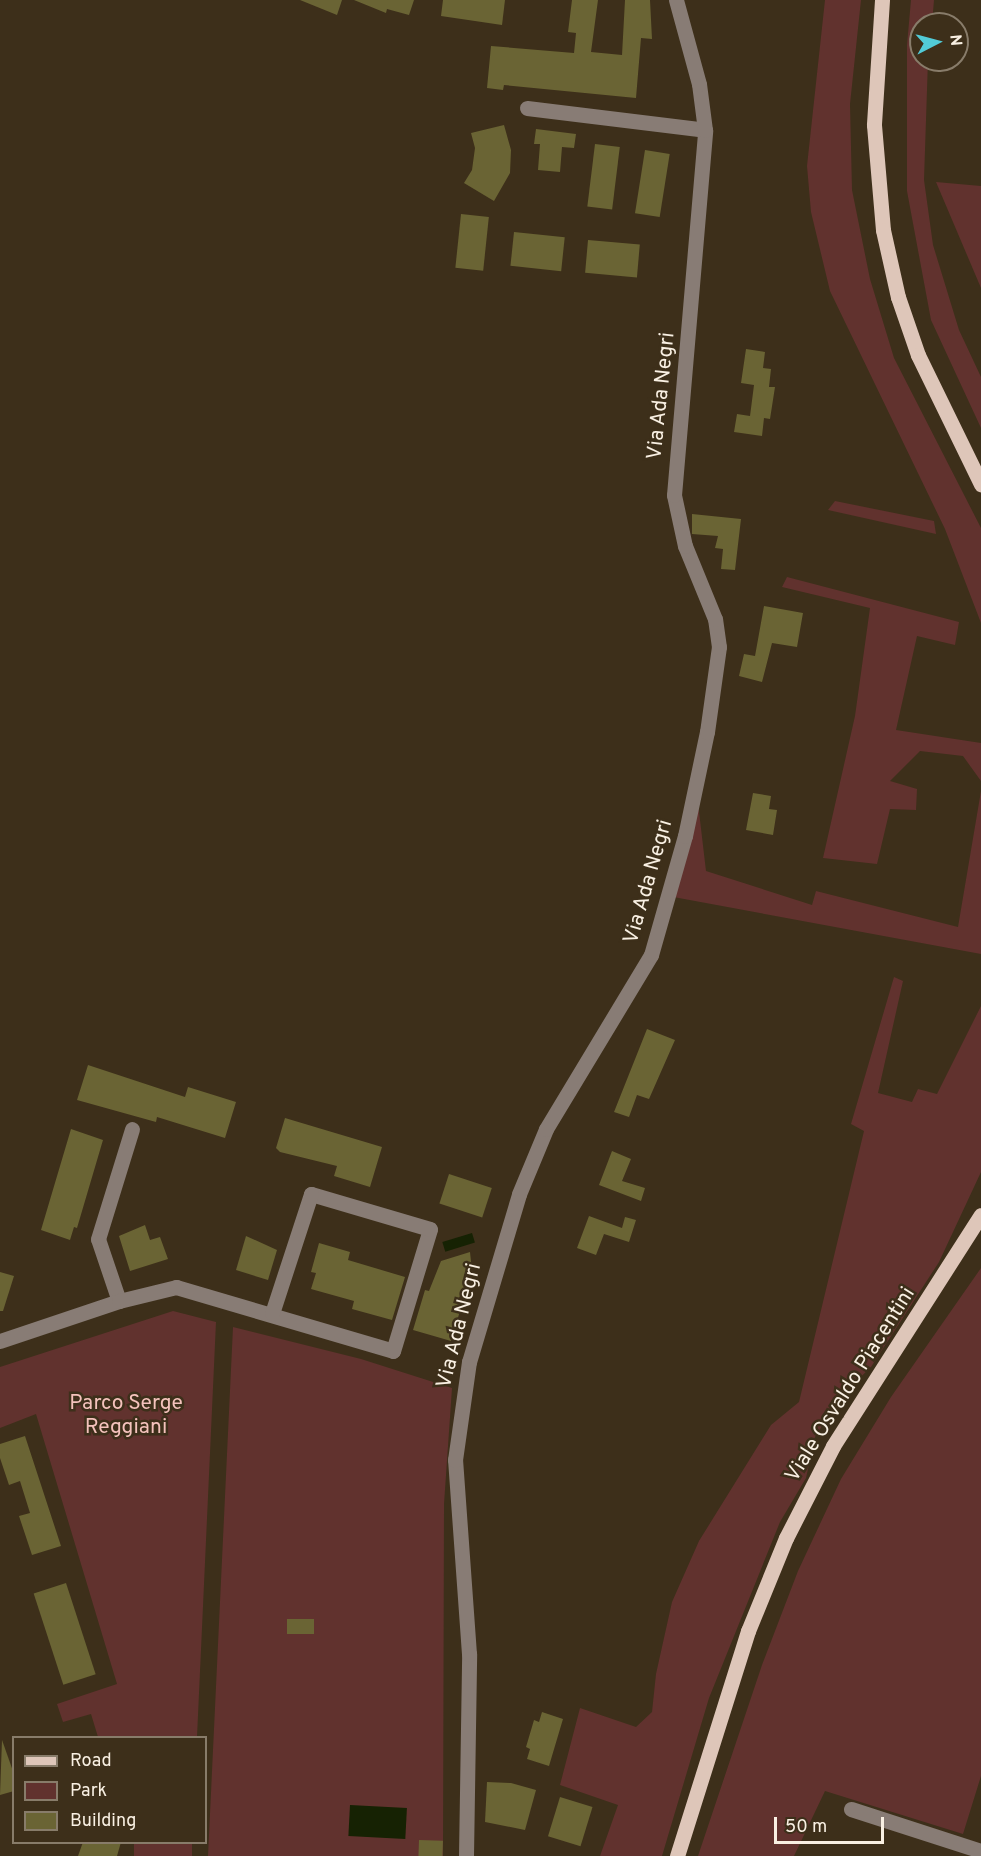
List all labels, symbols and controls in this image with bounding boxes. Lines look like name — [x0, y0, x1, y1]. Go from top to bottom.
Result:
north arrow — [909, 12, 969, 72]
text: N — [944, 34, 965, 47]
street label: Via Ada Negri — [643, 331, 681, 461]
street label: Via Ada Negri — [619, 817, 679, 947]
street label: Via Ada Negri — [432, 1260, 488, 1392]
street label: Viale Osvaldo Piacentini — [781, 1283, 921, 1487]
park label: Parco Serge Reggiani — [69, 1391, 183, 1441]
legend — [12, 1736, 207, 1844]
text: Road — [70, 1750, 112, 1773]
text: Park — [70, 1780, 107, 1803]
scale bar — [777, 1805, 886, 1843]
text: Building — [70, 1810, 136, 1833]
text: 50 m — [785, 1816, 827, 1839]

